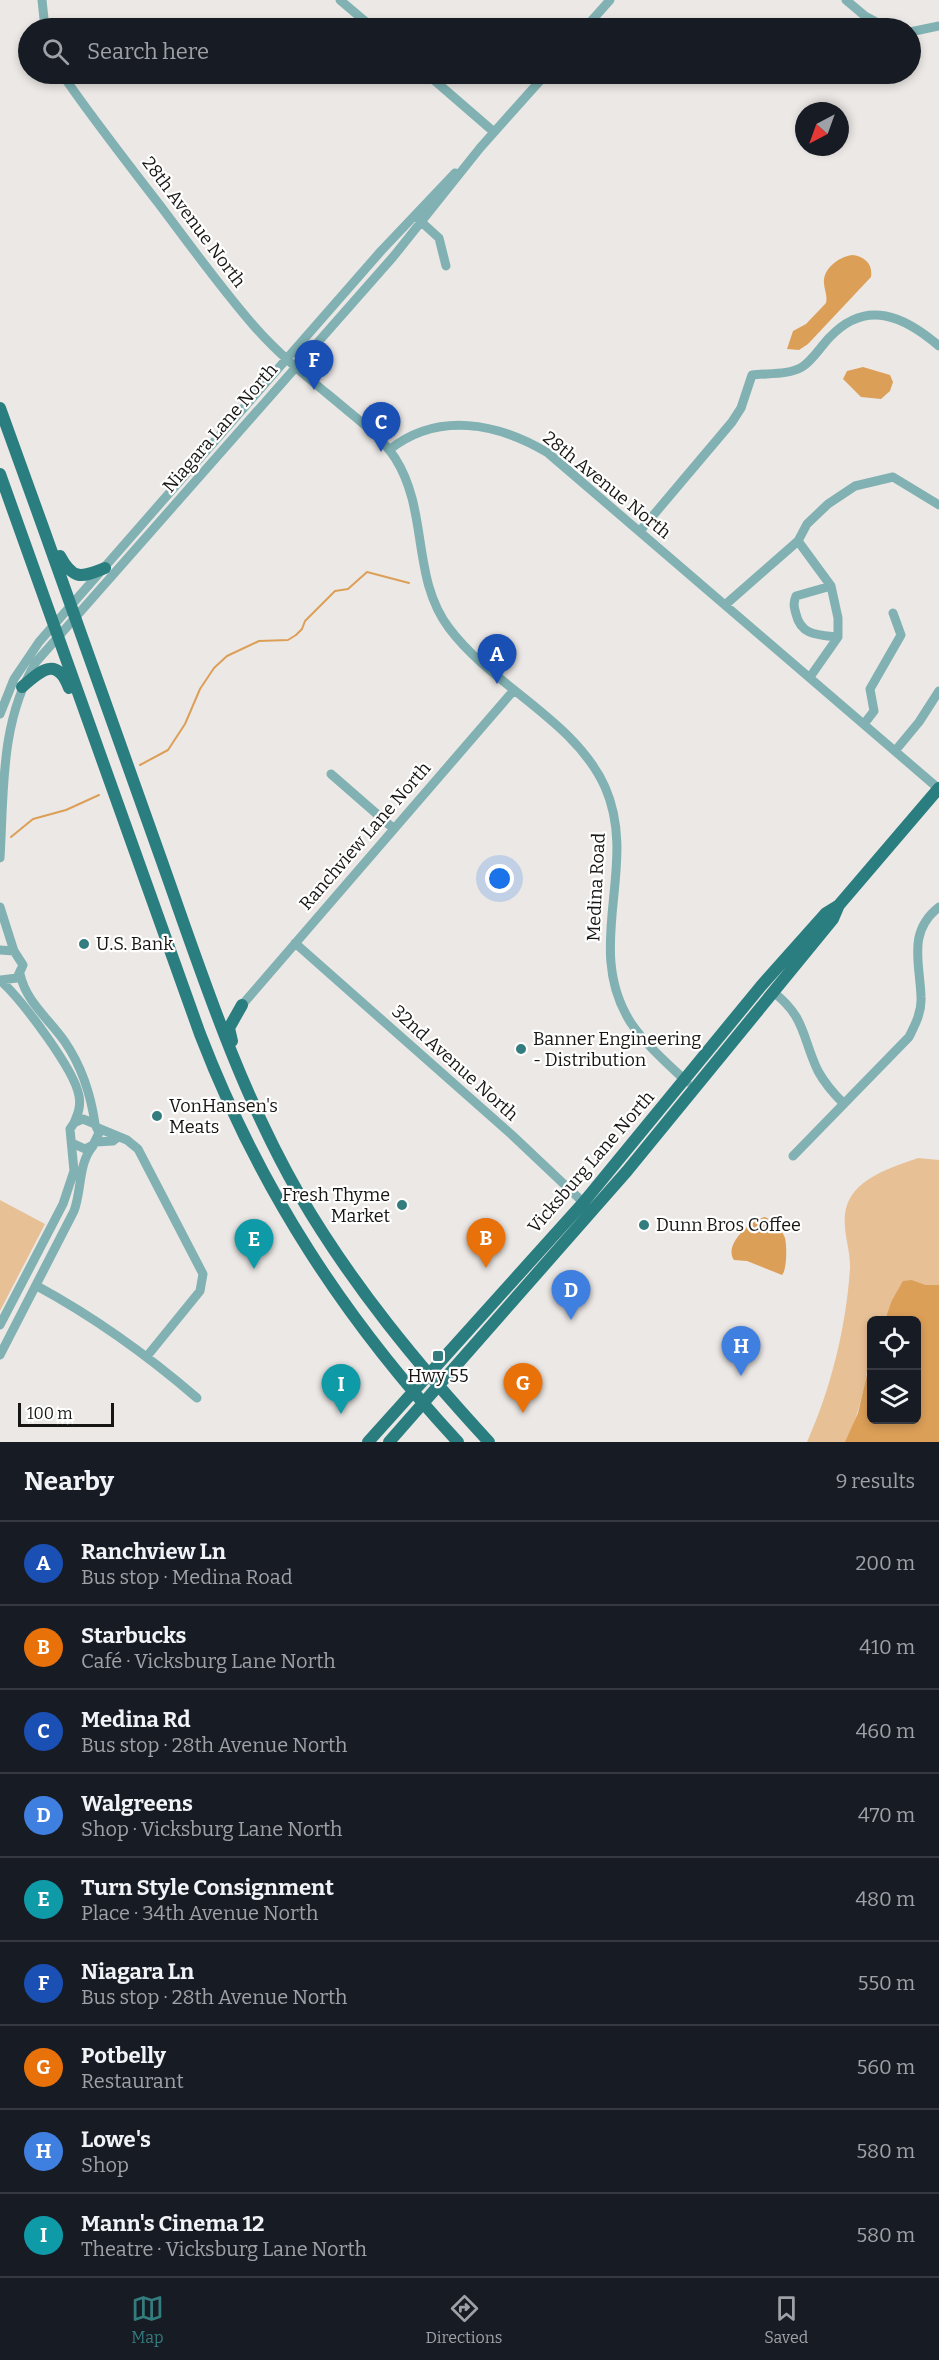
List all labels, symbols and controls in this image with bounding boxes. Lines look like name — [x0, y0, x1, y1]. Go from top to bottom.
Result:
search box — [18, 18, 921, 84]
icon: search — [39, 35, 72, 68]
text: Search here — [87, 38, 209, 65]
north arrow — [795, 102, 849, 156]
street label: 28th Avenue North — [138, 152, 250, 292]
pin: F — [294, 340, 334, 390]
street label: Niagara Lane North — [158, 359, 282, 497]
pin: C — [362, 402, 400, 452]
street label: 28th Avenue North — [539, 427, 675, 543]
pin: A — [478, 634, 516, 684]
street label: Ranchview Lane North — [295, 758, 435, 914]
street label: Medina Road — [582, 832, 610, 942]
your location — [485, 864, 514, 893]
place label: U.S. Bank — [96, 933, 174, 955]
marker: U.S. Bank — [77, 937, 91, 951]
street label: 32nd Avenue North — [387, 1000, 523, 1126]
place label: Banner Engineering - Distribution — [533, 1028, 701, 1071]
marker: Banner Engineering - Distribution — [514, 1042, 528, 1056]
street label: Vicksburg Lane North — [523, 1086, 659, 1238]
place label: VonHansen's Meats — [169, 1095, 278, 1138]
marker: VonHansen's Meats — [150, 1109, 164, 1123]
place label: Fresh Thyme Market — [282, 1184, 390, 1227]
marker: Fresh Thyme Market — [395, 1198, 409, 1212]
place label: Dunn Bros Coffee — [656, 1214, 801, 1236]
pin: B — [466, 1218, 506, 1268]
marker: Dunn Bros Coffee — [637, 1218, 651, 1232]
pin: E — [234, 1220, 274, 1269]
pin: D — [552, 1270, 590, 1320]
map controls — [867, 1316, 921, 1424]
button: locate — [867, 1316, 921, 1370]
pin: H — [722, 1326, 760, 1376]
marker: Hwy 55 — [431, 1349, 445, 1363]
pin: I — [322, 1364, 360, 1414]
pin: G — [504, 1364, 542, 1413]
place label: Hwy 55 — [407, 1365, 469, 1387]
button: layers — [867, 1370, 921, 1424]
scale bar — [18, 1400, 114, 1428]
text: 100 m — [27, 1404, 72, 1423]
text: Nearby — [24, 1466, 114, 1497]
text: 9 results — [836, 1469, 915, 1493]
text: Ranchview Ln — [81, 1538, 226, 1565]
text: A — [36, 1551, 51, 1575]
text: 200 m — [855, 1551, 915, 1575]
text: Bus stop · Medina Road — [81, 1565, 293, 1589]
text: Starbucks — [81, 1622, 186, 1649]
text: B — [37, 1635, 50, 1659]
text: 410 m — [859, 1635, 915, 1659]
text: Café · Vicksburg Lane North — [81, 1649, 336, 1673]
text: Medina Rd — [81, 1706, 190, 1733]
text: C — [37, 1719, 50, 1743]
text: 460 m — [856, 1719, 915, 1743]
text: Bus stop · 28th Avenue North — [81, 1733, 348, 1757]
text: Walgreens — [81, 1790, 193, 1817]
text: D — [36, 1803, 51, 1827]
text: 470 m — [858, 1803, 915, 1827]
text: Shop · Vicksburg Lane North — [81, 1817, 342, 1841]
text: Turn Style Consignment — [81, 1874, 334, 1901]
text: E — [37, 1887, 50, 1911]
text: 480 m — [855, 1887, 915, 1911]
text: Place · 34th Avenue North — [81, 1901, 318, 1925]
text: Niagara Ln — [81, 1958, 194, 1985]
text: F — [38, 1971, 49, 1995]
text: 550 m — [858, 1971, 915, 1995]
text: Bus stop · 28th Avenue North — [81, 1985, 348, 2009]
text: Potbelly — [81, 2042, 166, 2069]
text: G — [36, 2055, 51, 2079]
text: 560 m — [857, 2055, 915, 2079]
text: Restaurant — [81, 2069, 184, 2093]
text: Lowe's — [81, 2126, 151, 2153]
text: H — [36, 2139, 51, 2163]
text: 580 m — [856, 2139, 915, 2163]
text: Shop — [81, 2153, 129, 2177]
text: Mann's Cinema 12 — [81, 2210, 265, 2237]
text: I — [40, 2223, 47, 2247]
text: 580 m — [856, 2223, 915, 2247]
text: Theatre · Vicksburg Lane North — [81, 2237, 367, 2261]
tab: Map — [131, 2292, 164, 2347]
tab: Directions — [426, 2292, 503, 2347]
tab: Saved — [764, 2292, 808, 2347]

